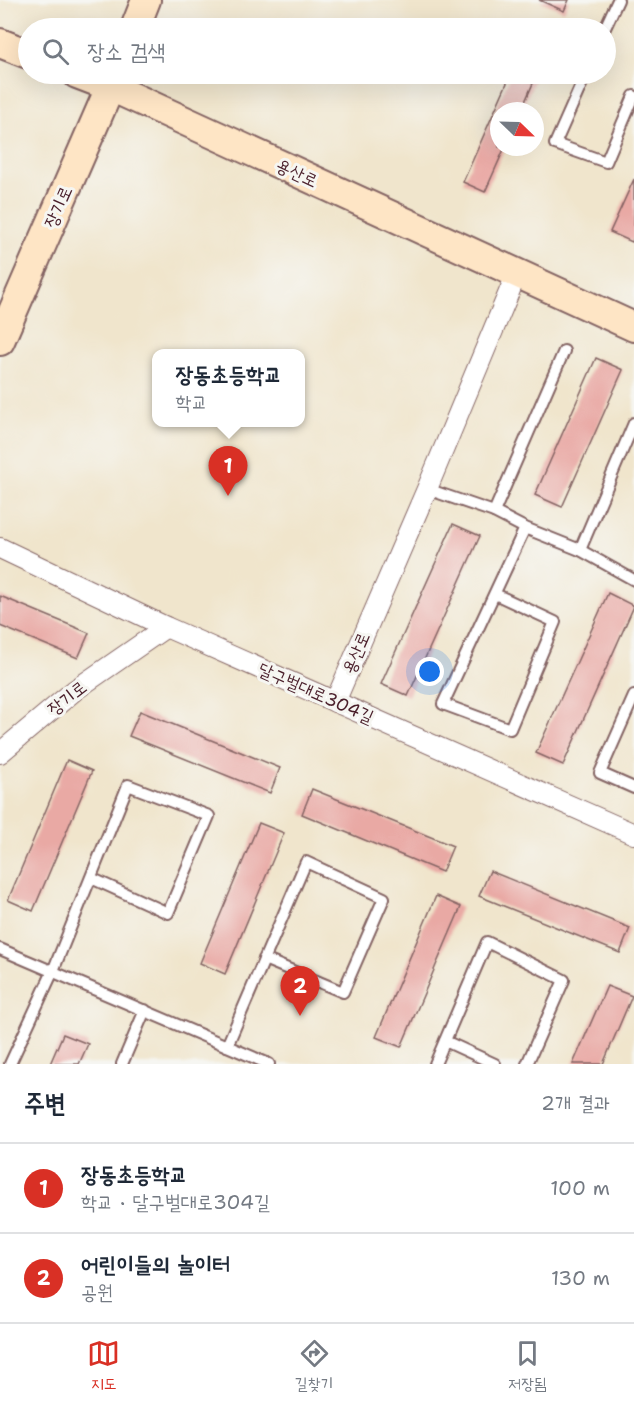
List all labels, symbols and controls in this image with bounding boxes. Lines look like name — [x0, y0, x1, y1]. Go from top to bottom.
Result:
search box — [18, 18, 616, 84]
icon: search — [39, 35, 72, 68]
text: 장소 검색 — [87, 37, 165, 66]
north arrow — [490, 102, 544, 156]
street label: 용산로 — [272, 153, 322, 193]
street label: 장기로 — [38, 182, 78, 232]
popup — [152, 349, 305, 427]
text: 장동초등학교 — [175, 360, 282, 389]
text: 학교 — [175, 389, 208, 415]
pin: 1 — [208, 446, 248, 496]
street label: 용산로 — [336, 628, 376, 678]
street label: 달구벌대로304길 — [255, 657, 378, 729]
your location — [415, 657, 444, 686]
street label: 장기로 — [42, 675, 92, 721]
pin: 2 — [280, 966, 320, 1016]
text: 주변 — [24, 1085, 66, 1120]
text: 2개 결과 — [541, 1090, 610, 1116]
text: 장동초등학교 — [81, 1160, 187, 1189]
text: 1 — [39, 1175, 48, 1201]
text: 100 m — [550, 1175, 610, 1201]
text: 학교 · 달구벌대로304길 — [81, 1189, 270, 1215]
text: 어린이들의 놀이터 — [81, 1250, 230, 1279]
text: 2 — [37, 1265, 51, 1291]
text: 130 m — [551, 1265, 610, 1291]
text: 공원 — [81, 1279, 113, 1305]
tab: 지도 — [87, 1337, 120, 1394]
tab: 길찾기 — [295, 1337, 333, 1394]
tab: 저장됨 — [508, 1337, 547, 1394]

